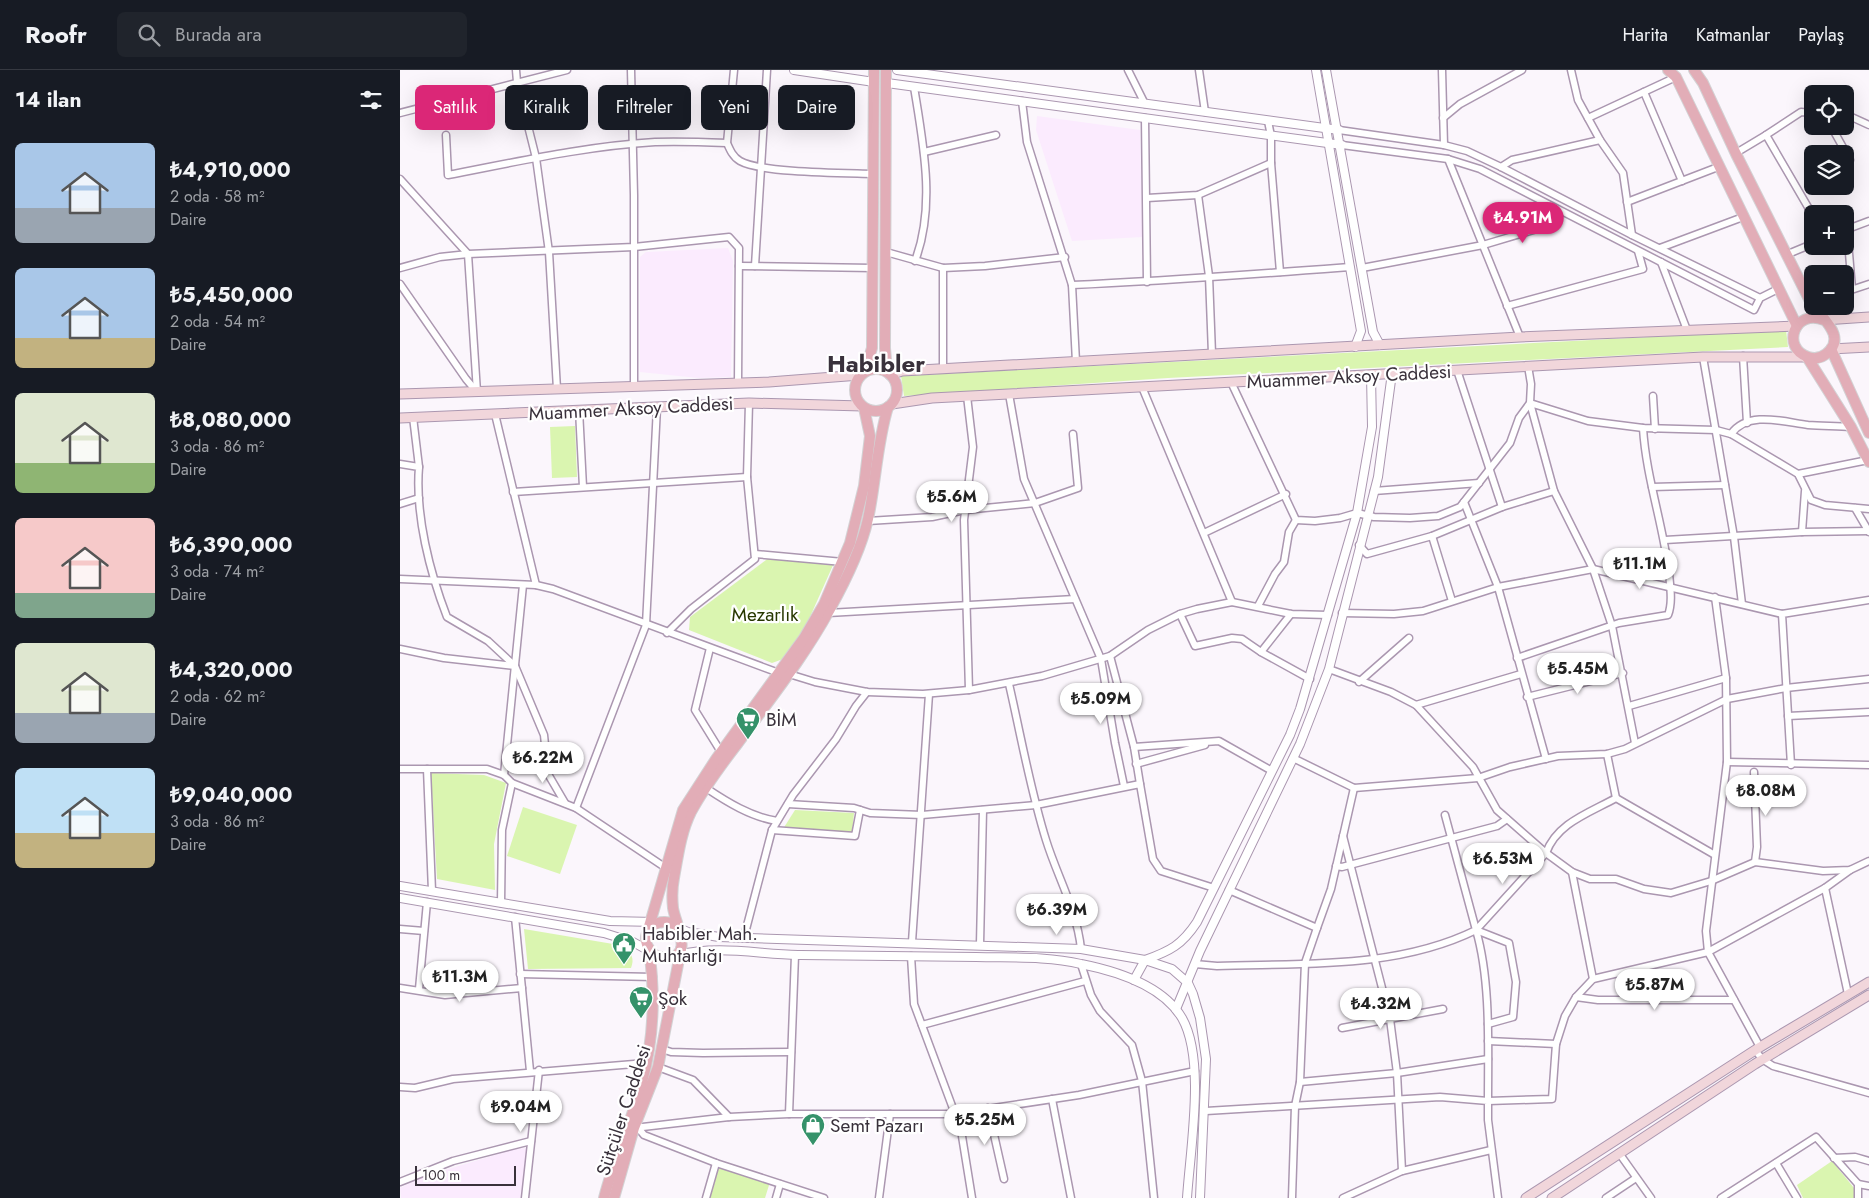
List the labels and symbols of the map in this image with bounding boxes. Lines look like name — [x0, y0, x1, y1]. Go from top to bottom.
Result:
pin: ₺4.91M — [1482, 202, 1564, 244]
district label: Habibler — [827, 346, 925, 381]
street label: Muammer Aksoy Caddesi — [1246, 358, 1452, 395]
street label: Muammer Aksoy Caddesi — [528, 390, 734, 427]
pin: ₺5.6M — [917, 480, 987, 523]
pin: ₺11.1M — [1599, 548, 1681, 590]
park label: Mezarlık — [732, 601, 799, 628]
pin: ₺5.45M — [1537, 652, 1619, 695]
pin: ₺5.09M — [1060, 682, 1142, 725]
supermarket icon: BİM — [735, 706, 761, 740]
place label: BİM — [766, 706, 797, 733]
pin: ₺6.22M — [502, 742, 584, 784]
pin: ₺8.08M — [1725, 774, 1807, 817]
pin: ₺6.53M — [1462, 842, 1544, 885]
pin: ₺6.39M — [1016, 894, 1098, 936]
place label: Habibler Mah. Muhtarlığı — [642, 920, 758, 969]
public building icon: Habibler Mah. Muhtarlığı — [611, 931, 637, 965]
pin: ₺11.3M — [419, 960, 501, 1003]
pin: ₺5.87M — [1614, 968, 1696, 1011]
supermarket icon: Şok — [628, 985, 654, 1019]
place label: Şok — [658, 985, 688, 1012]
pin: ₺4.32M — [1340, 988, 1422, 1030]
street label: Sütçüler Caddesi — [590, 1041, 657, 1179]
pin: ₺9.04M — [480, 1090, 562, 1133]
pin: ₺5.25M — [944, 1104, 1026, 1146]
shop icon: Semt Pazarı — [800, 1112, 826, 1146]
place label: Semt Pazarı — [830, 1112, 924, 1139]
scale bar — [415, 1163, 516, 1186]

